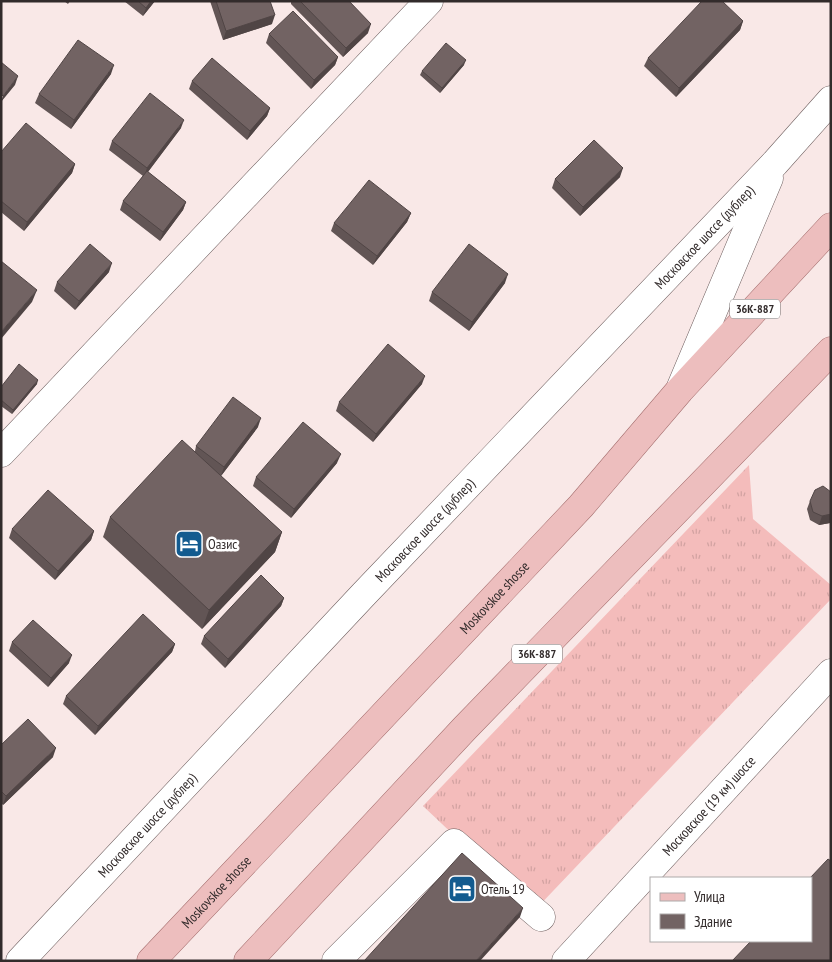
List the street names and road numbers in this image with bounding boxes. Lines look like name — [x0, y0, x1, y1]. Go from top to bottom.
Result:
street label: Московское шоссе (дублер) — [651, 181, 758, 293]
road number: 36К-887 — [730, 300, 780, 318]
street label: Московское шоссе (дублер) — [371, 474, 479, 586]
street label: Moskovskoe shosse — [456, 557, 533, 638]
road number: 36К-887 — [512, 644, 562, 664]
street label: Московское (19 км) шоссе — [658, 752, 760, 860]
street label: Московское шоссе (дублер) — [94, 769, 201, 881]
street label: Moskovskoe shosse — [178, 852, 255, 932]

